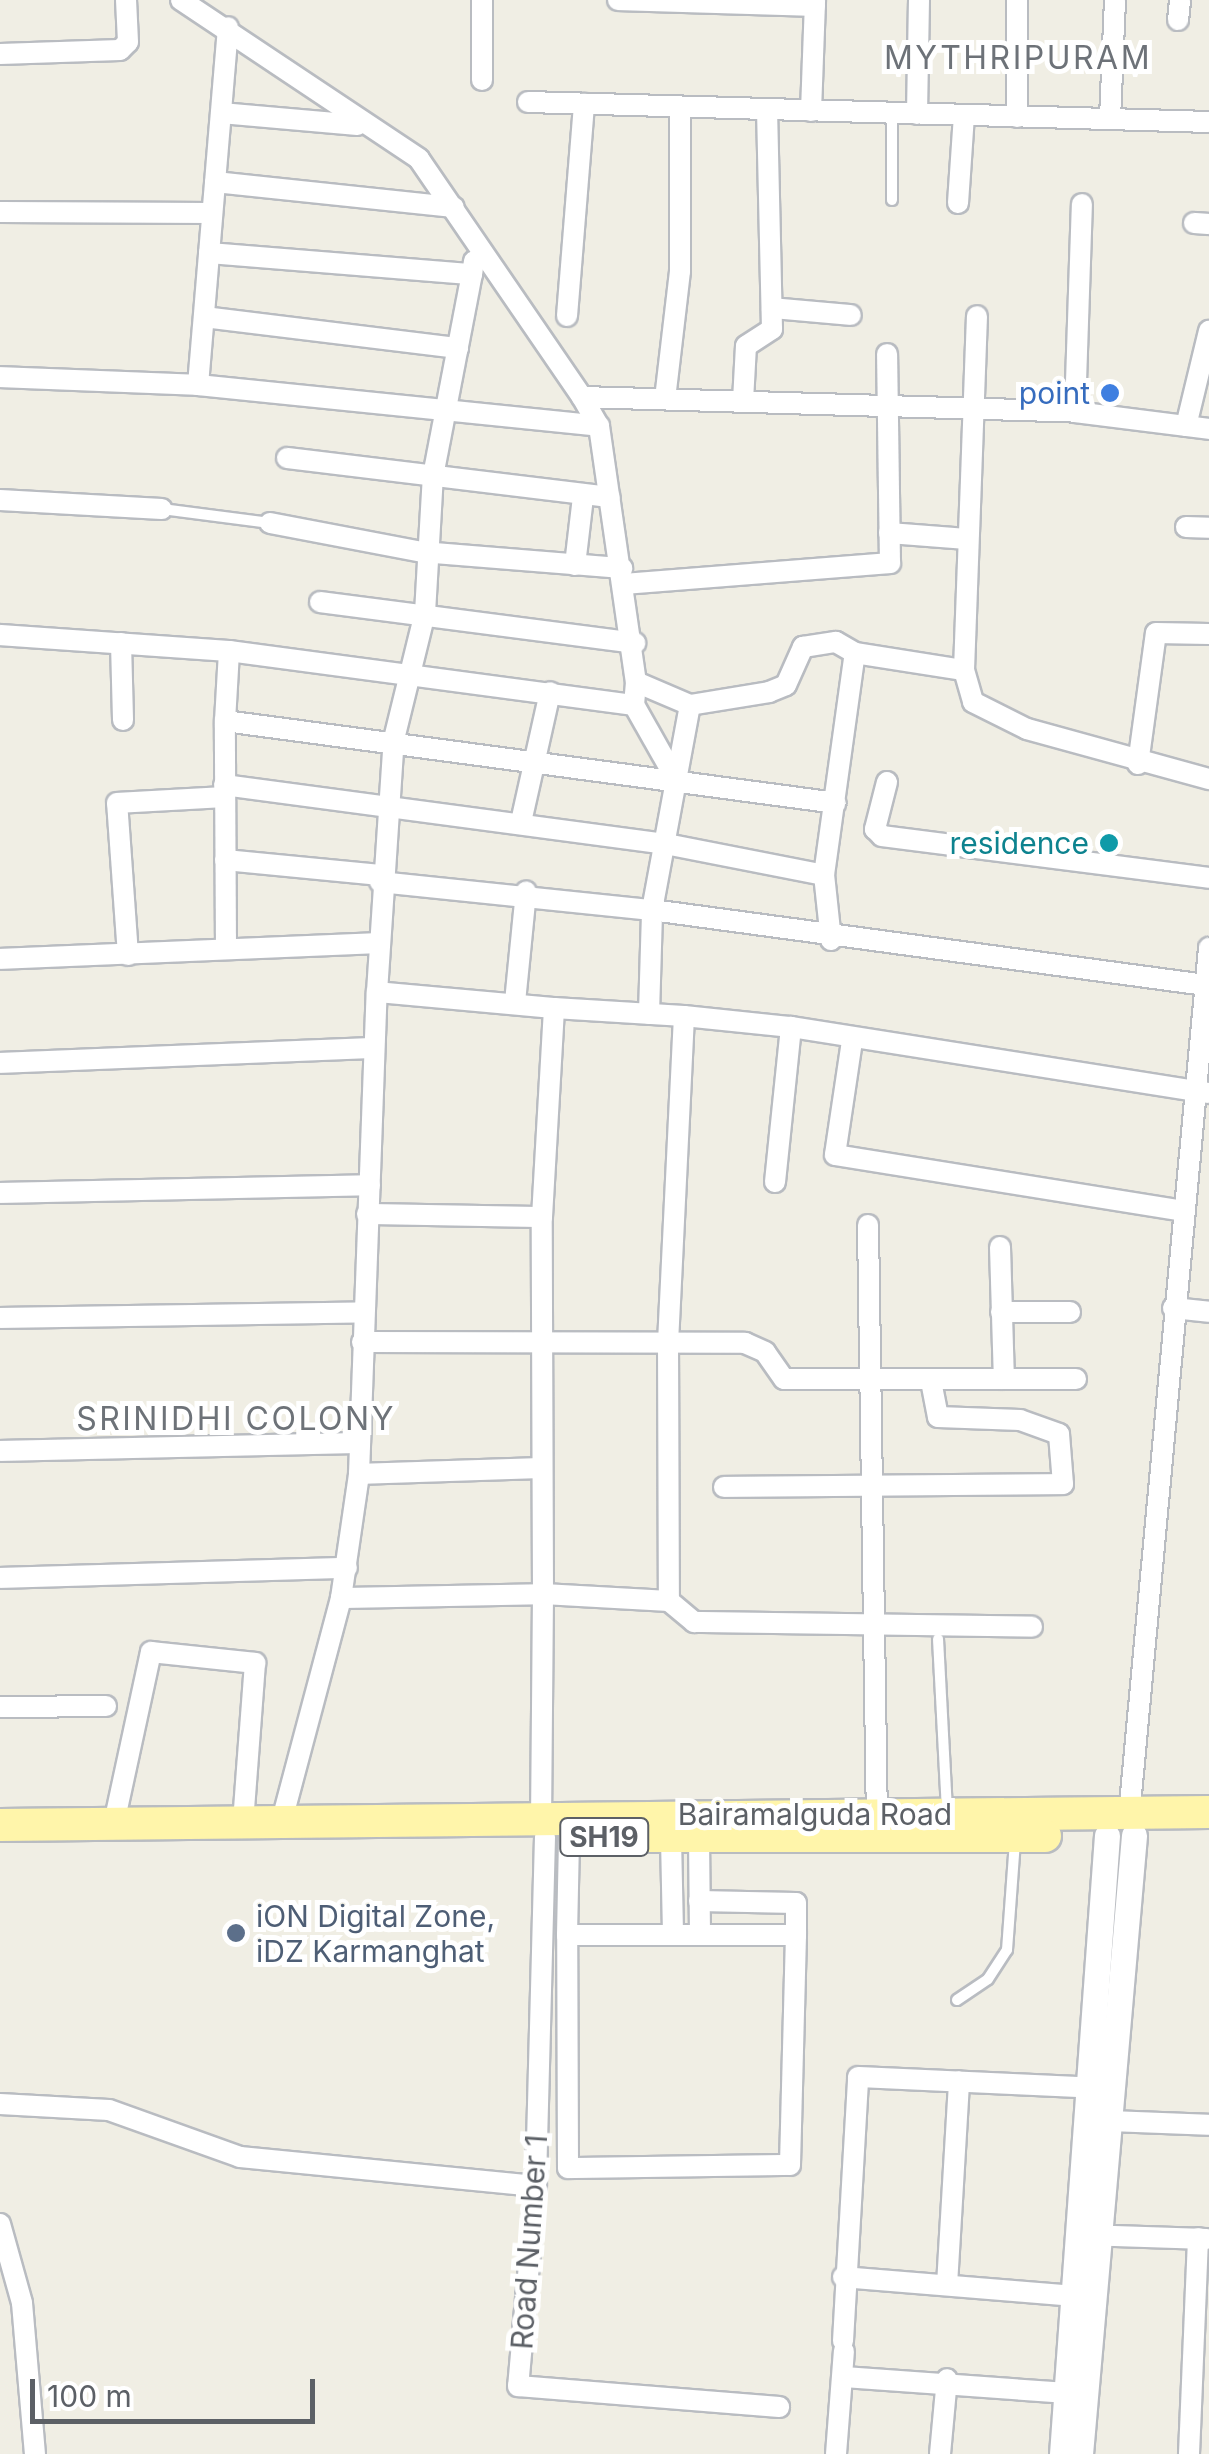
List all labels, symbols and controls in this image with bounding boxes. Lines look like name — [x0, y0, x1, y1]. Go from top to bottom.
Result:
district label: MYTHRIPURAM — [884, 39, 1152, 77]
place label: point — [1019, 375, 1090, 411]
marker: point — [1099, 382, 1121, 404]
place label: residence — [949, 825, 1089, 861]
marker: residence — [1098, 832, 1120, 854]
district label: SRINIDHI COLONY — [76, 1400, 396, 1438]
street label: Bairamalguda Road — [678, 1796, 952, 1832]
road number: SH19 — [559, 1814, 649, 1860]
place label: iON Digital Zone, iDZ Karmanghat — [256, 1898, 495, 1968]
marker: iON Digital Zone, iDZ Karmanghat — [225, 1922, 247, 1944]
street label: Road Number 1 — [504, 2133, 554, 2351]
scale bar — [35, 2359, 320, 2421]
text: 100 m — [47, 2378, 132, 2414]

